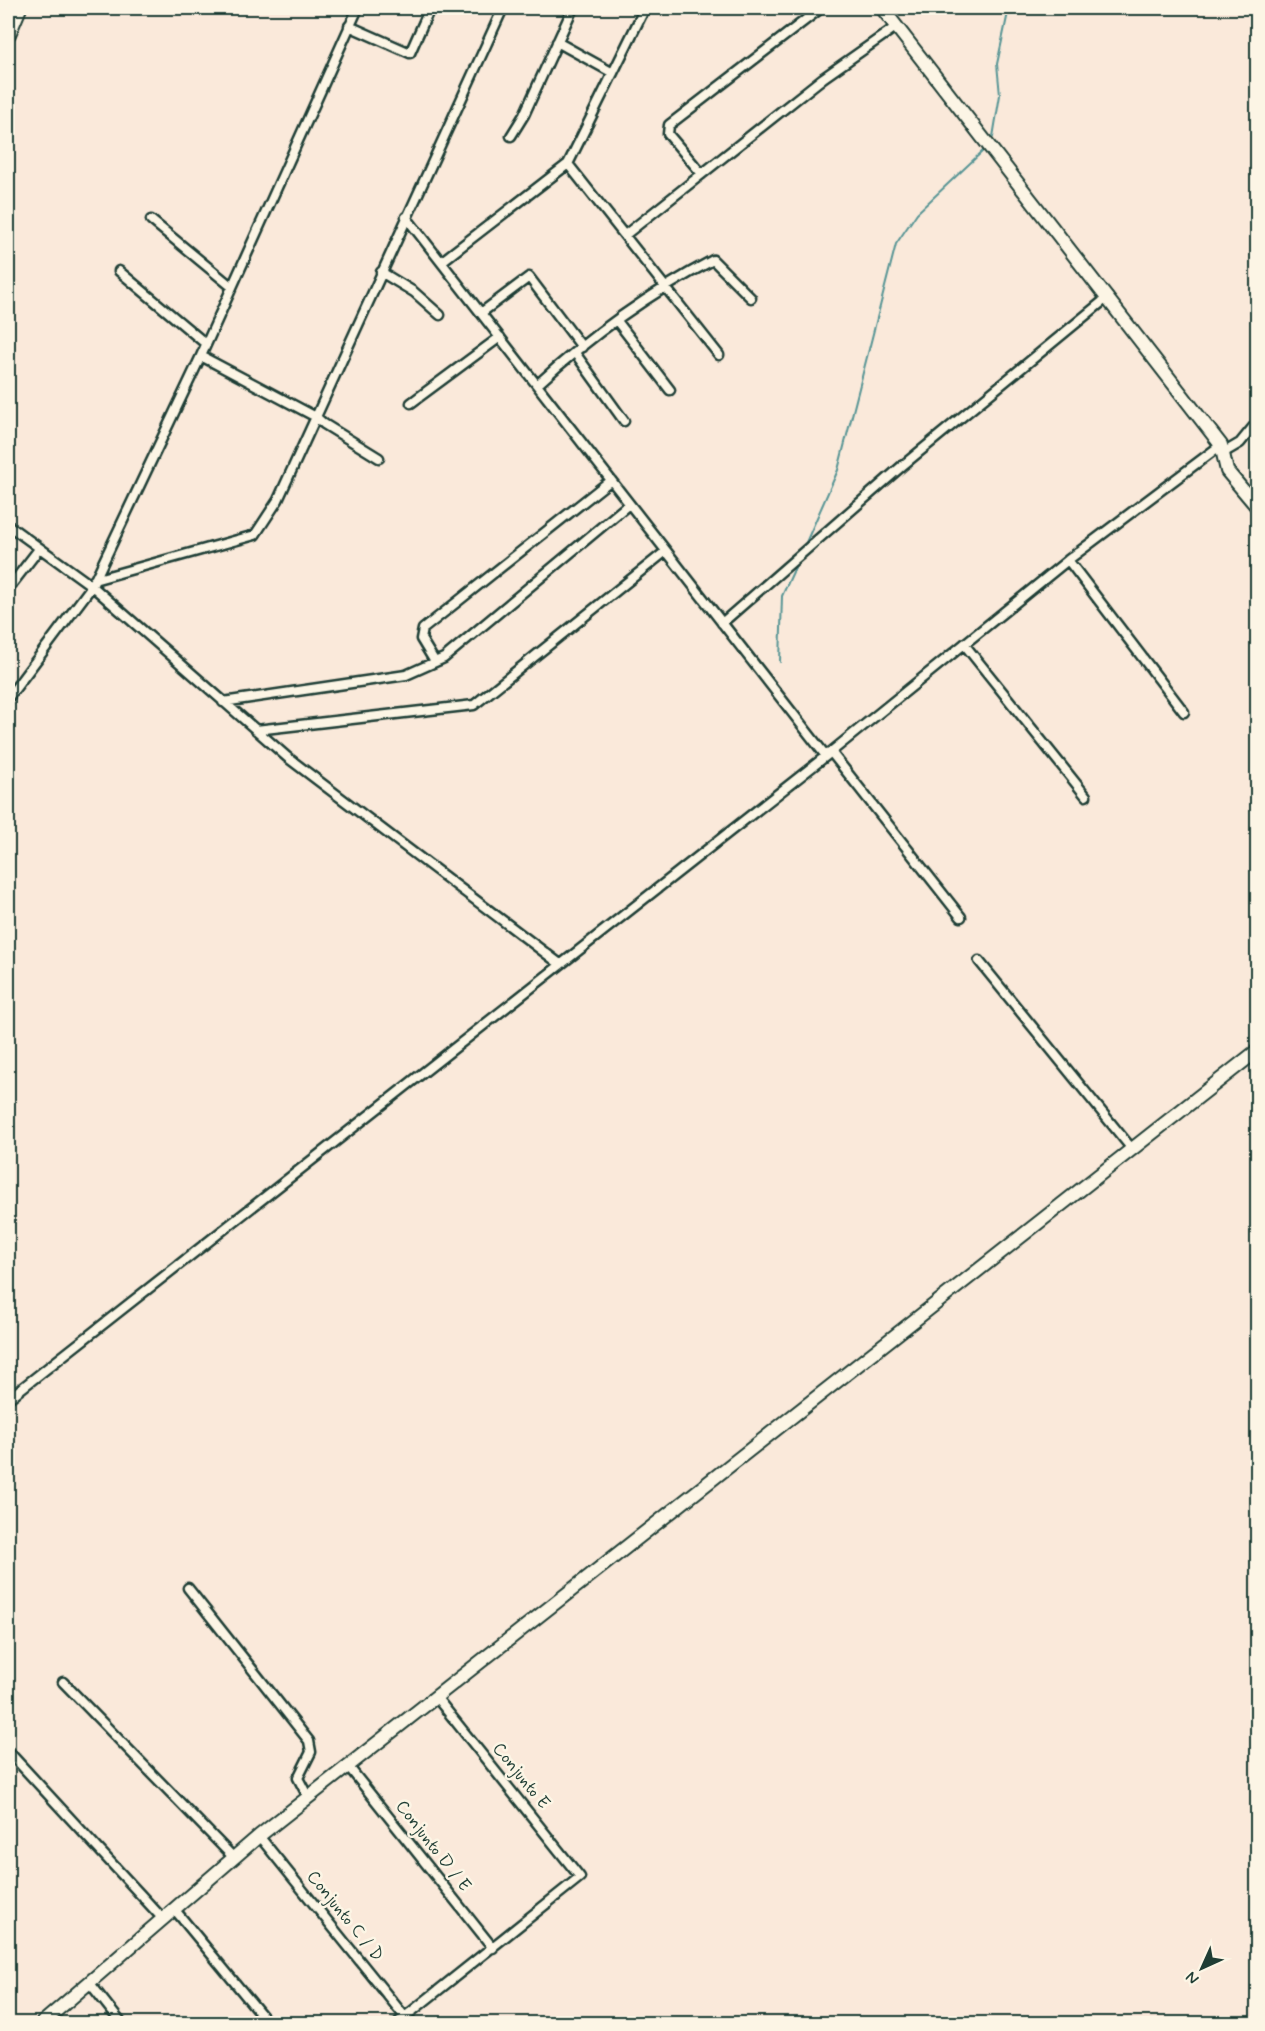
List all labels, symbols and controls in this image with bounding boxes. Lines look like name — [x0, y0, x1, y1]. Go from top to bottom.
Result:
street label: Conjunto E — [487, 1738, 555, 1814]
street label: Conjunto D / E — [390, 1795, 476, 1897]
street label: Conjunto C / D — [301, 1865, 389, 1967]
north arrow — [1172, 1938, 1232, 1998]
text: N — [1181, 1966, 1204, 1989]

